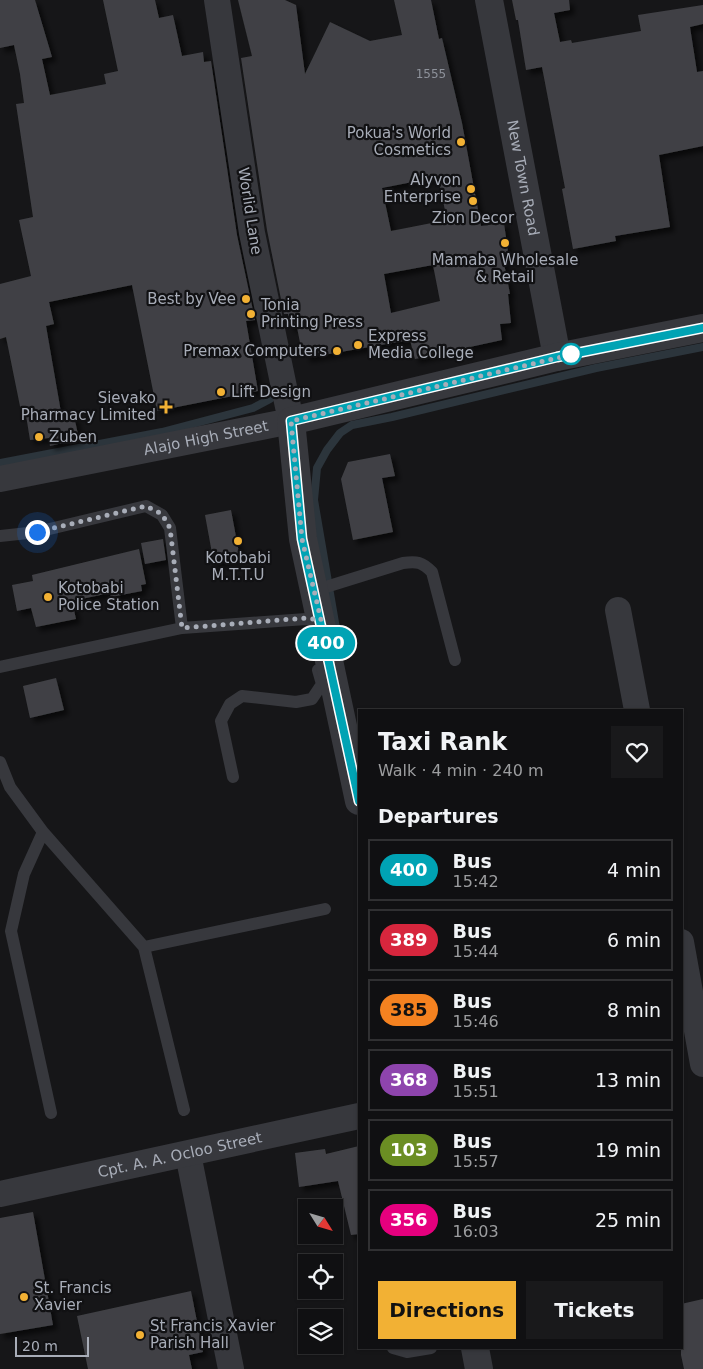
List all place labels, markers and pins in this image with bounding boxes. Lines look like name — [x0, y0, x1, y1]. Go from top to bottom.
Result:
place label: Pokua's World Cosmetics — [347, 124, 451, 159]
marker: Pokua's World Cosmetics — [455, 136, 467, 148]
place label: Alyvon Enterprise — [384, 171, 461, 206]
marker: Alyvon Enterprise — [465, 183, 477, 195]
marker: Zion Decor — [467, 195, 479, 207]
place label: Zion Decor — [432, 209, 515, 227]
marker: Mamaba Wholesale & Retail — [499, 237, 511, 249]
place label: Mamaba Wholesale & Retail — [432, 251, 578, 286]
place label: Best by Vee — [147, 290, 236, 308]
marker: Best by Vee — [240, 293, 252, 305]
place label: Tonia Printing Press — [260, 296, 363, 331]
marker: Tonia Printing Press — [245, 308, 257, 320]
place label: Express Media College — [368, 327, 474, 362]
marker: Express Media College — [352, 339, 364, 351]
place label: Premax Computers — [183, 342, 327, 360]
unlabelled marker — [560, 343, 582, 365]
marker: Premax Computers — [331, 345, 343, 357]
place label: Lift Design — [231, 383, 311, 401]
marker: Lift Design — [215, 386, 227, 398]
place label: Sievako Pharmacy Limited — [21, 389, 156, 424]
marker: Sievako Pharmacy Limited — [160, 401, 172, 413]
place label: Zuben — [49, 428, 97, 446]
marker: Zuben — [33, 431, 45, 443]
marker: Kotobabi M.T.T.U — [232, 535, 244, 547]
place label: Kotobabi M.T.T.U — [205, 549, 271, 584]
place label: Kotobabi Police Station — [58, 579, 160, 614]
marker: Kotobabi Police Station — [42, 591, 54, 603]
place label: St. Francis Xavier — [34, 1279, 112, 1314]
marker: St. Francis Xavier — [18, 1291, 30, 1303]
place label: St Francis Xavier Parish Hall — [150, 1317, 276, 1352]
marker: St Francis Xavier Parish Hall — [134, 1329, 146, 1341]

